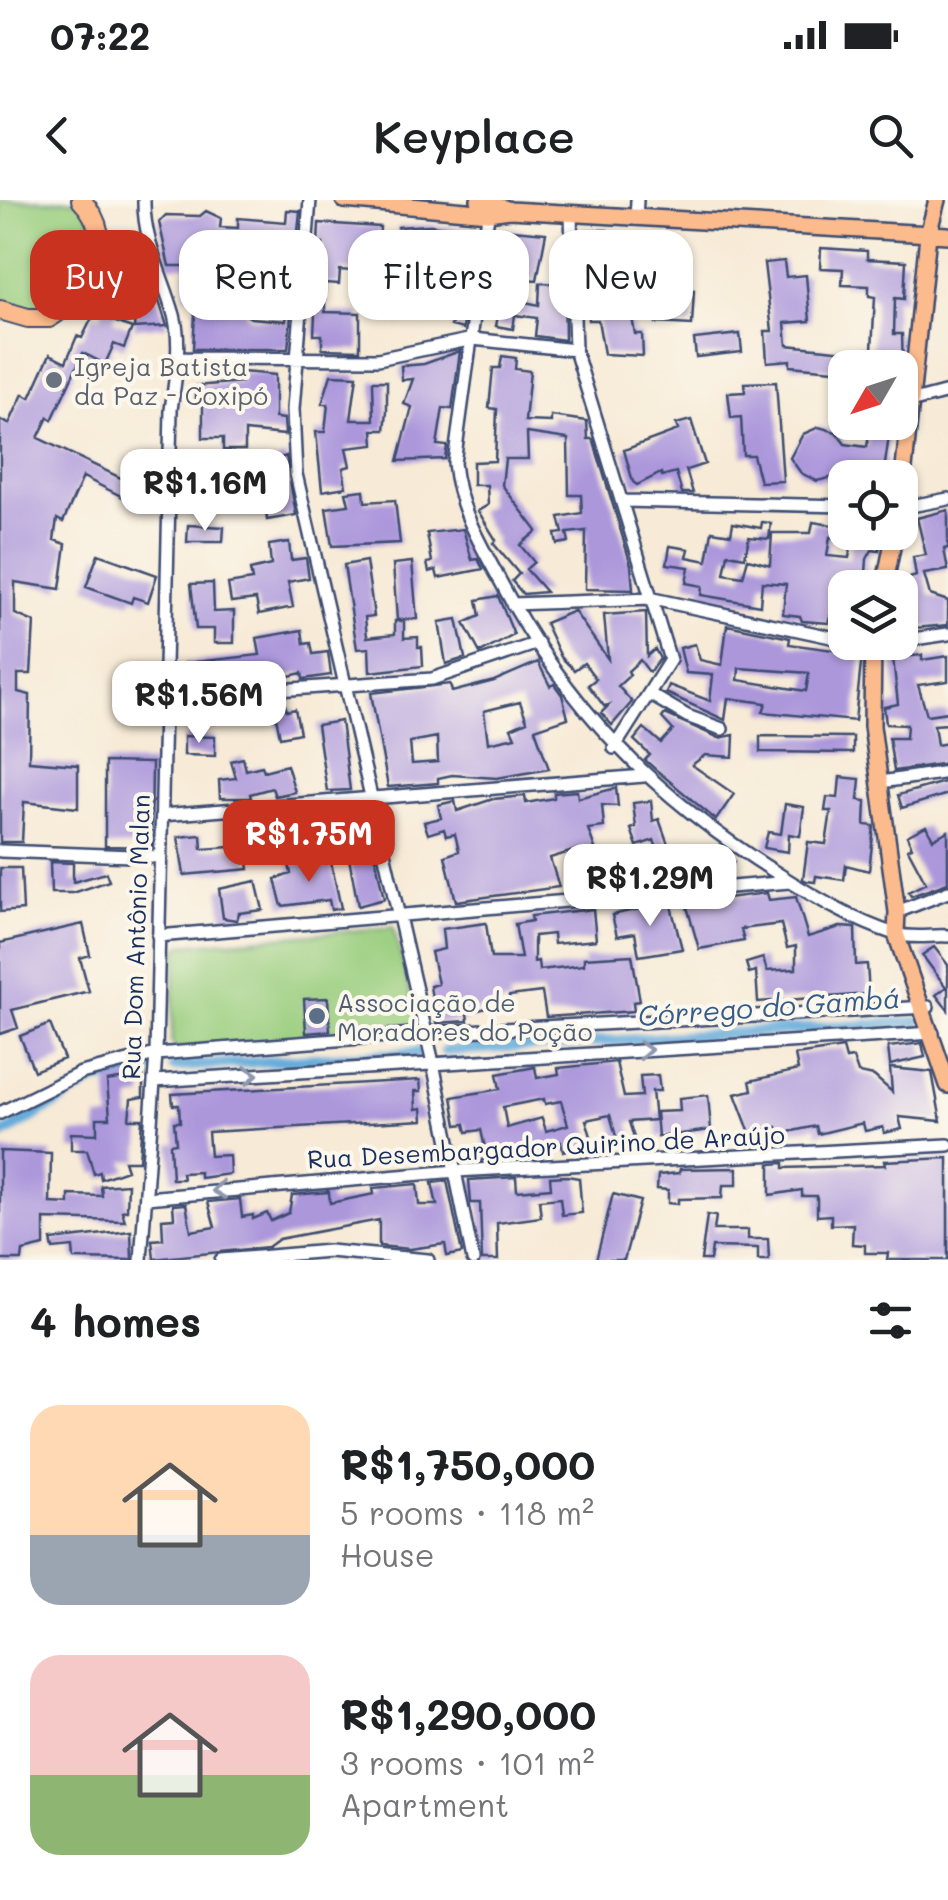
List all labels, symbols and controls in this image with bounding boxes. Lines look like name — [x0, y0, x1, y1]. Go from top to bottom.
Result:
text: 07:22 — [50, 10, 150, 60]
text: Keyplace — [373, 106, 575, 164]
icon: back — [30, 108, 85, 163]
icon: search — [863, 108, 918, 163]
chip: Buy — [30, 230, 159, 320]
chip: Rent — [179, 230, 328, 320]
chip: Filters — [348, 230, 529, 320]
chip: New — [549, 230, 693, 320]
place label: Igreja Batista da Paz - Coxipó — [74, 350, 268, 411]
north arrow — [828, 350, 918, 440]
map controls — [828, 350, 918, 660]
marker: Igreja Batista da Paz - Coxipó — [43, 369, 65, 391]
pin: R$1.16M — [113, 449, 297, 534]
text: R$1.16M — [142, 460, 268, 502]
button: locate — [828, 460, 918, 550]
button: layers — [828, 570, 918, 660]
pin: R$1.56M — [107, 661, 291, 746]
text: R$1.56M — [134, 672, 264, 714]
street label: Rua Dom Antônio Malan — [114, 794, 156, 1080]
pin: R$1.75M — [217, 800, 401, 885]
text: R$1.75M — [245, 811, 373, 853]
pin: R$1.29M — [558, 844, 742, 929]
text: R$1.29M — [586, 855, 714, 897]
water label: Córrego do Gambá — [637, 979, 901, 1033]
place label: Associação de Moradores do Poção — [337, 986, 593, 1047]
marker: Associação de Moradores do Poção — [306, 1005, 328, 1027]
one-way arrow — [638, 1040, 654, 1061]
one-way arrow — [244, 1065, 260, 1086]
street label: Rua Desembargador Quirino de Araújo — [306, 1118, 786, 1174]
one-way arrow — [211, 1179, 227, 1200]
text: 4 homes — [30, 1293, 201, 1348]
icon: filters — [863, 1293, 918, 1348]
text: R$1,750,000 — [340, 1436, 595, 1491]
icon: home — [110, 1445, 230, 1565]
text: 5 rooms · 118 m² — [340, 1491, 594, 1533]
text: House — [340, 1533, 435, 1575]
text: R$1,290,000 — [340, 1686, 596, 1741]
icon: home — [110, 1695, 230, 1815]
text: 3 rooms · 101 m² — [340, 1741, 595, 1783]
text: Apartment — [340, 1783, 509, 1825]

